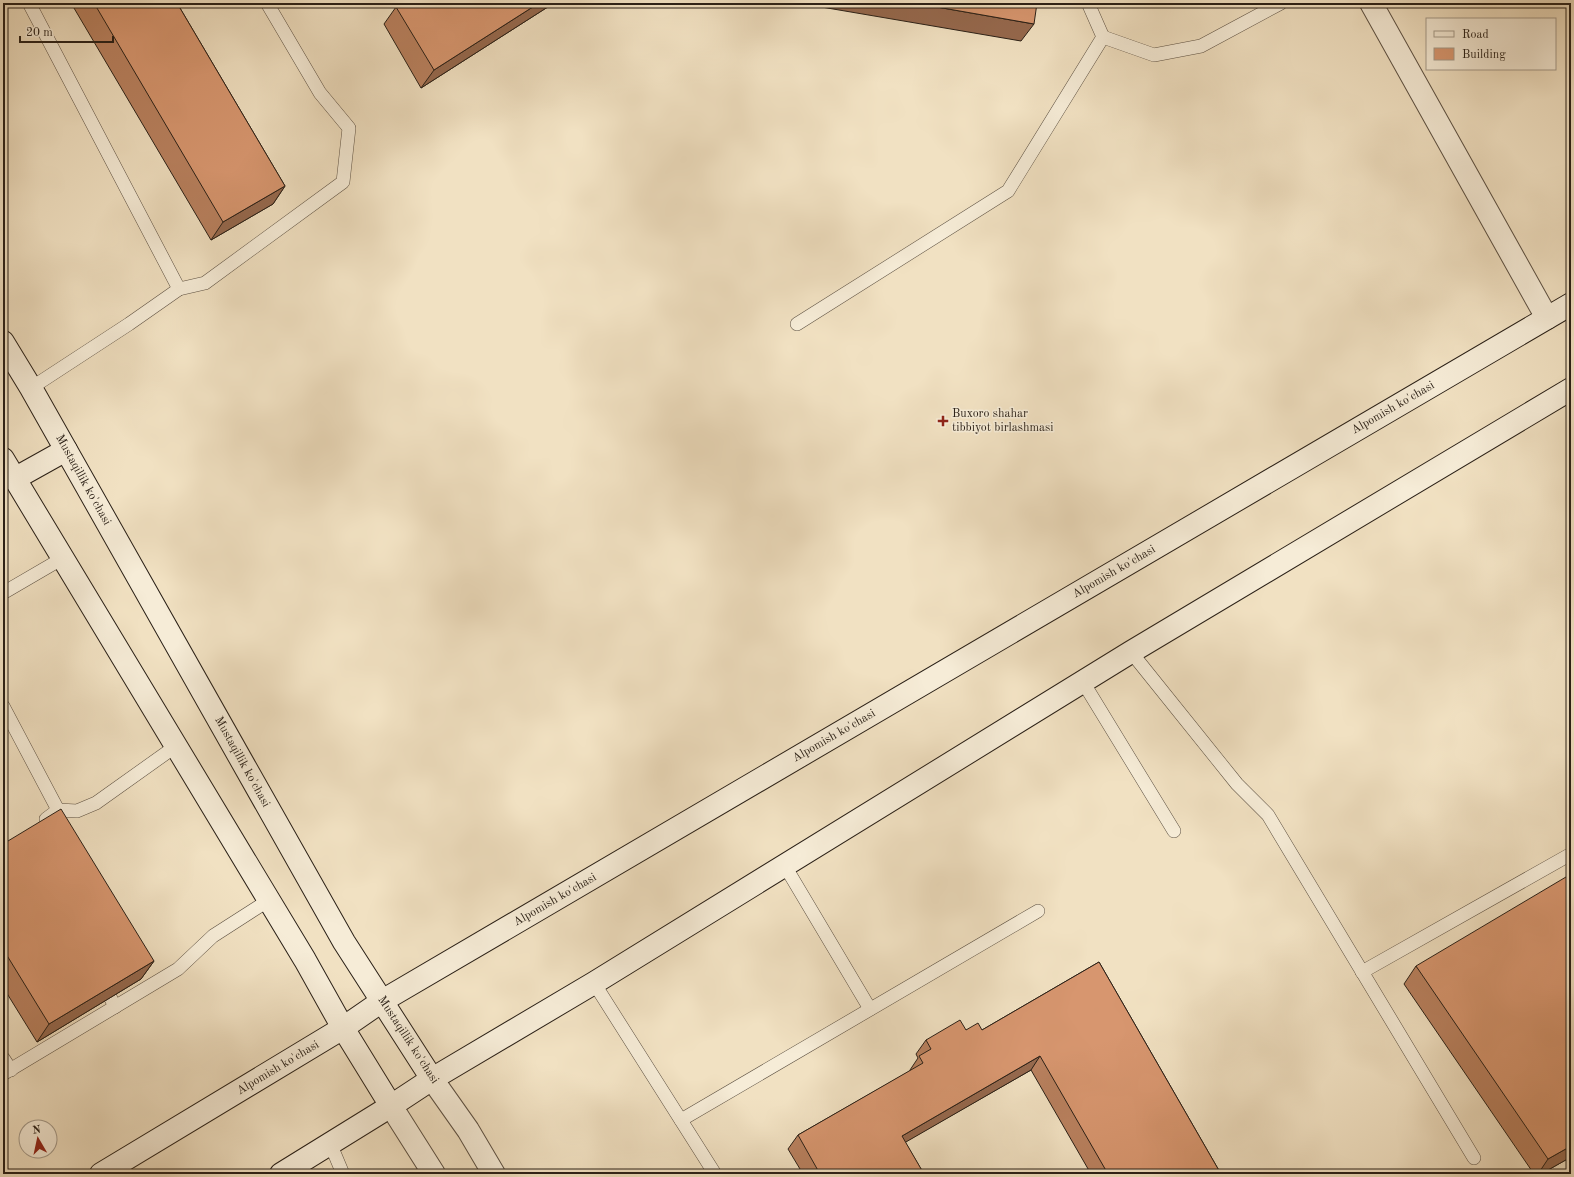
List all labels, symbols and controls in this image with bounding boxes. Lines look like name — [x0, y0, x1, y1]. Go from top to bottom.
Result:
scale bar — [20, 18, 113, 44]
legend — [1426, 18, 1556, 70]
text: 20 m — [26, 27, 53, 39]
text: Road — [1462, 29, 1489, 41]
text: Building — [1462, 49, 1506, 61]
street label: Alpomish ko'chasi — [1349, 379, 1437, 437]
place label: Buxoro shahar tibbiyot birlashmasi — [952, 408, 1053, 434]
marker: Buxoro shahar tibbiyot birlashmasi — [937, 415, 949, 427]
street label: Mustaqillik ko'chasi — [53, 433, 113, 527]
street label: Alpomish ko'chasi — [1070, 543, 1158, 601]
street label: Alpomish ko'chasi — [790, 707, 878, 765]
street label: Mustaqillik ko'chasi — [212, 715, 272, 809]
street label: Alpomish ko'chasi — [511, 871, 599, 929]
street label: Mustaqillik ko'chasi — [375, 994, 441, 1086]
street label: Alpomish ko'chasi — [235, 1039, 321, 1097]
north arrow — [18, 1119, 58, 1159]
text: N — [32, 1124, 42, 1137]

